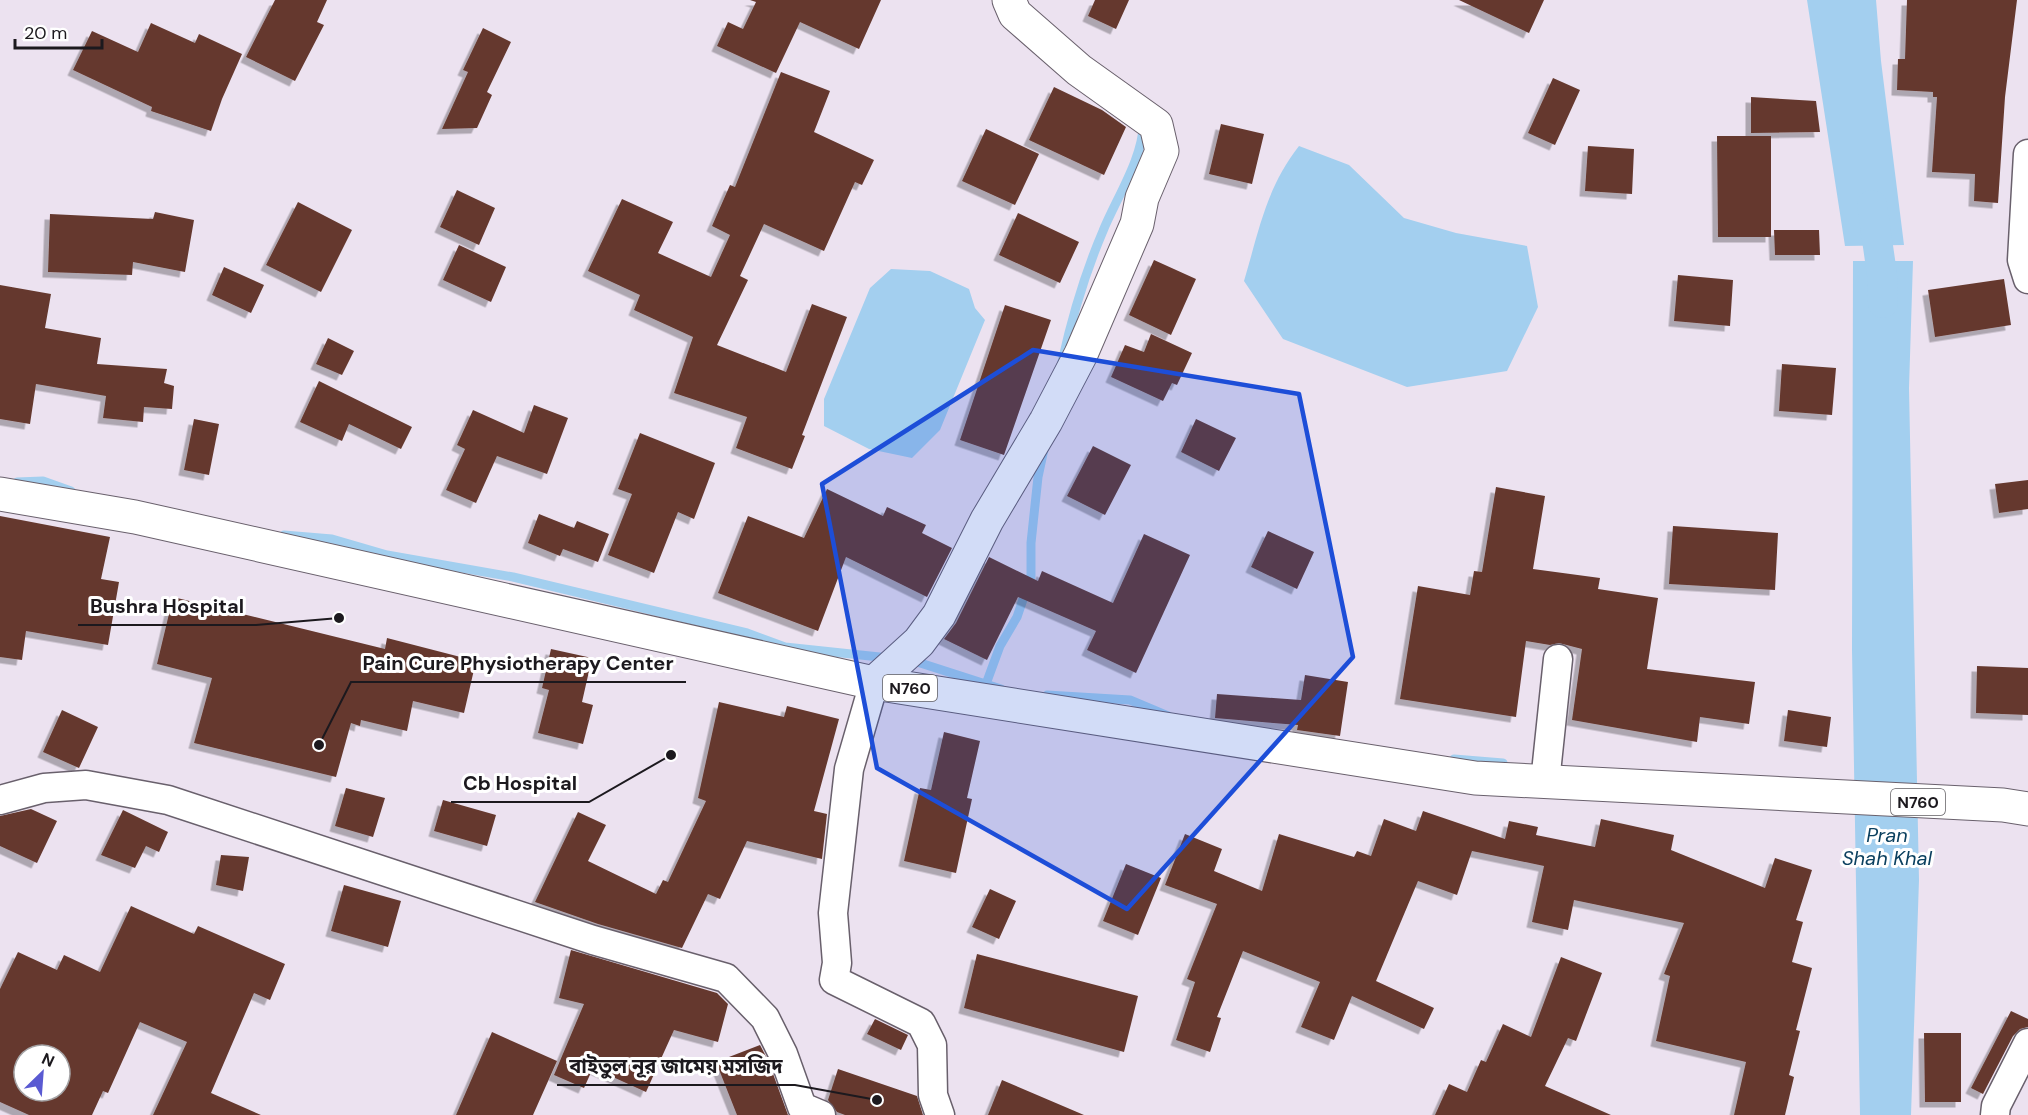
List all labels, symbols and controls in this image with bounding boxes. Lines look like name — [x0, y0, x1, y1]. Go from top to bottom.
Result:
scale bar — [15, 12, 102, 50]
text: 20 m — [24, 21, 67, 45]
callout: Bushra Hospital — [78, 587, 256, 625]
text: Bushra Hospital — [90, 593, 244, 619]
callout: Pain Cure Physiotherapy Center — [351, 644, 686, 682]
text: Pain Cure Physiotherapy Center — [362, 650, 674, 676]
road number: N760 — [883, 675, 937, 701]
callout: Cb Hospital — [451, 764, 589, 802]
text: Cb Hospital — [463, 770, 577, 796]
road number: N760 — [1891, 789, 1945, 815]
water label: Pran Shah Khal — [1842, 822, 1933, 871]
north arrow — [12, 1043, 72, 1103]
callout: বাইতুল নূর জামেয় মসজিদ — [557, 1047, 795, 1085]
text: N — [38, 1048, 58, 1072]
text: বাইতুল নূর জামেয় মসজিদ — [568, 1053, 783, 1079]

